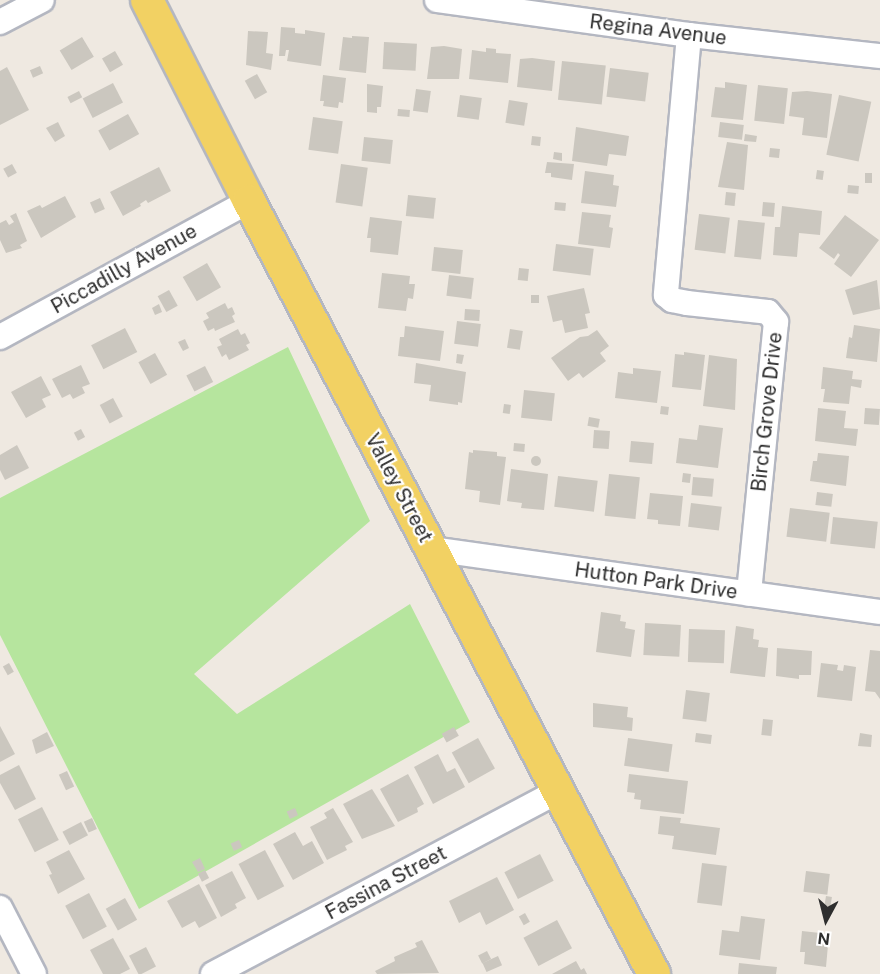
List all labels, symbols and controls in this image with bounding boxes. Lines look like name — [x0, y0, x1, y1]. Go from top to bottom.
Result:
street label: Regina Avenue — [588, 10, 728, 50]
street label: Piccadilly Avenue — [47, 219, 201, 319]
street label: Birch Grove Drive — [747, 331, 787, 493]
street label: Valley Street — [360, 429, 438, 547]
street label: Hutton Park Drive — [573, 558, 739, 604]
street label: Fassina Street — [321, 841, 451, 925]
north arrow — [796, 890, 856, 950]
text: N — [816, 928, 831, 949]

